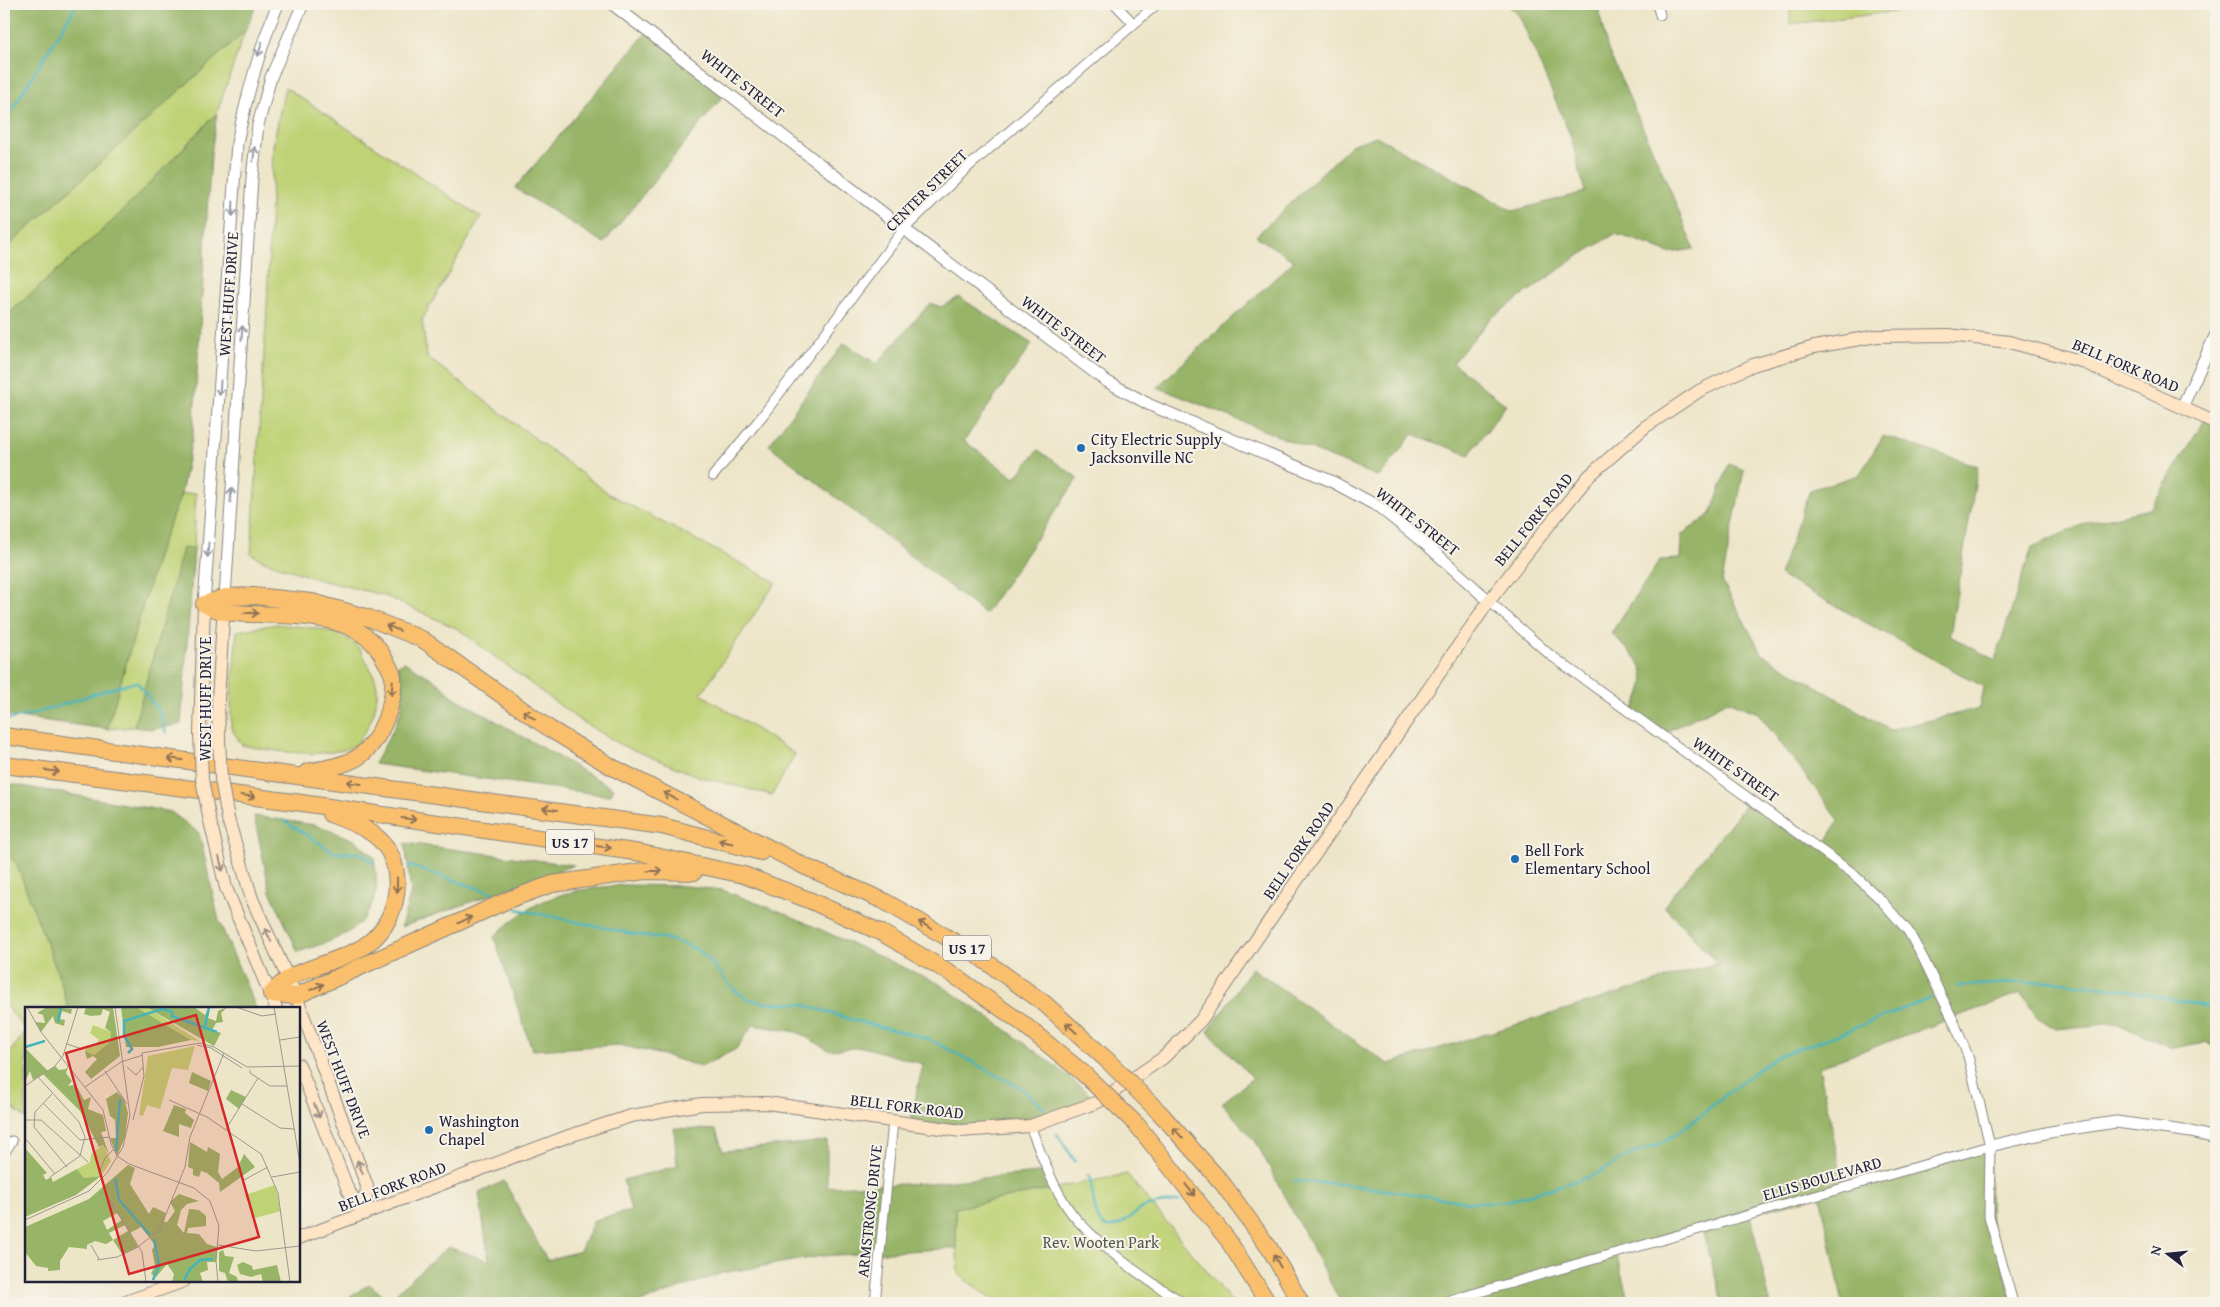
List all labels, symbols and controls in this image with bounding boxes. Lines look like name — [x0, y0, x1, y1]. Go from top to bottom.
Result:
one-way arrow — [255, 41, 265, 57]
street label: WHITE STREET — [696, 42, 790, 124]
street label: CENTER STREET — [879, 143, 973, 237]
one-way arrow — [249, 146, 259, 162]
one-way arrow — [228, 200, 237, 216]
street label: WEST HUFF DRIVE — [212, 231, 244, 357]
street label: WHITE STREET — [1016, 289, 1112, 369]
one-way arrow — [238, 326, 247, 342]
street label: BELL FORK ROAD — [2069, 332, 2183, 398]
one-way arrow — [216, 380, 225, 396]
place label: City Electric Supply Jacksonville NC — [1089, 427, 1222, 469]
marker: City Electric Supply Jacksonville NC — [1075, 442, 1087, 454]
street label: BELL FORK ROAD — [1488, 467, 1578, 571]
street label: WHITE STREET — [1371, 480, 1465, 562]
one-way arrow — [227, 488, 236, 504]
one-way arrow — [203, 542, 213, 558]
one-way arrow — [242, 608, 259, 618]
one-way arrow — [386, 623, 401, 632]
street label: WEST HUFF DRIVE — [193, 637, 217, 761]
one-way arrow — [387, 680, 396, 696]
one-way arrow — [523, 710, 537, 720]
street label: WHITE STREET — [1688, 730, 1784, 808]
one-way arrow — [168, 754, 184, 764]
one-way arrow — [44, 766, 60, 776]
one-way arrow — [346, 778, 362, 788]
one-way arrow — [240, 791, 256, 801]
one-way arrow — [663, 791, 678, 800]
street label: BELL FORK ROAD — [1256, 796, 1340, 904]
one-way arrow — [542, 804, 558, 814]
one-way arrow — [401, 814, 417, 824]
road number: US 17 — [546, 830, 594, 854]
one-way arrow — [719, 836, 735, 846]
place label: Bell Fork Elementary School — [1525, 838, 1651, 880]
one-way arrow — [596, 843, 612, 853]
marker: Bell Fork Elementary School — [1509, 853, 1521, 865]
one-way arrow — [216, 855, 226, 871]
one-way arrow — [646, 866, 663, 876]
one-way arrow — [392, 876, 402, 892]
one-way arrow — [457, 914, 472, 924]
one-way arrow — [918, 919, 933, 929]
one-way arrow — [263, 927, 273, 942]
road number: US 17 — [943, 936, 991, 960]
one-way arrow — [309, 981, 324, 991]
inset map — [25, 1007, 300, 1282]
street label: WEST HUFF DRIVE — [310, 1016, 378, 1142]
one-way arrow — [1065, 1022, 1078, 1034]
street label: BELL FORK ROAD — [849, 1087, 965, 1125]
one-way arrow — [313, 1103, 322, 1118]
place label: Washington Chapel — [439, 1109, 519, 1151]
marker: Washington Chapel — [423, 1124, 435, 1136]
one-way arrow — [1172, 1127, 1183, 1140]
street label: ARMSTRONG DRIVE — [850, 1143, 888, 1279]
street label: ELLIS BOULEVARD — [1760, 1149, 1885, 1206]
street label: BELL FORK ROAD — [335, 1154, 450, 1218]
one-way arrow — [355, 1160, 364, 1175]
one-way arrow — [1185, 1183, 1195, 1197]
park label: Rev. Wooten Park — [1043, 1230, 1160, 1254]
north arrow — [2142, 1230, 2192, 1280]
text: N — [2145, 1243, 2167, 1258]
one-way arrow — [1272, 1254, 1282, 1268]

